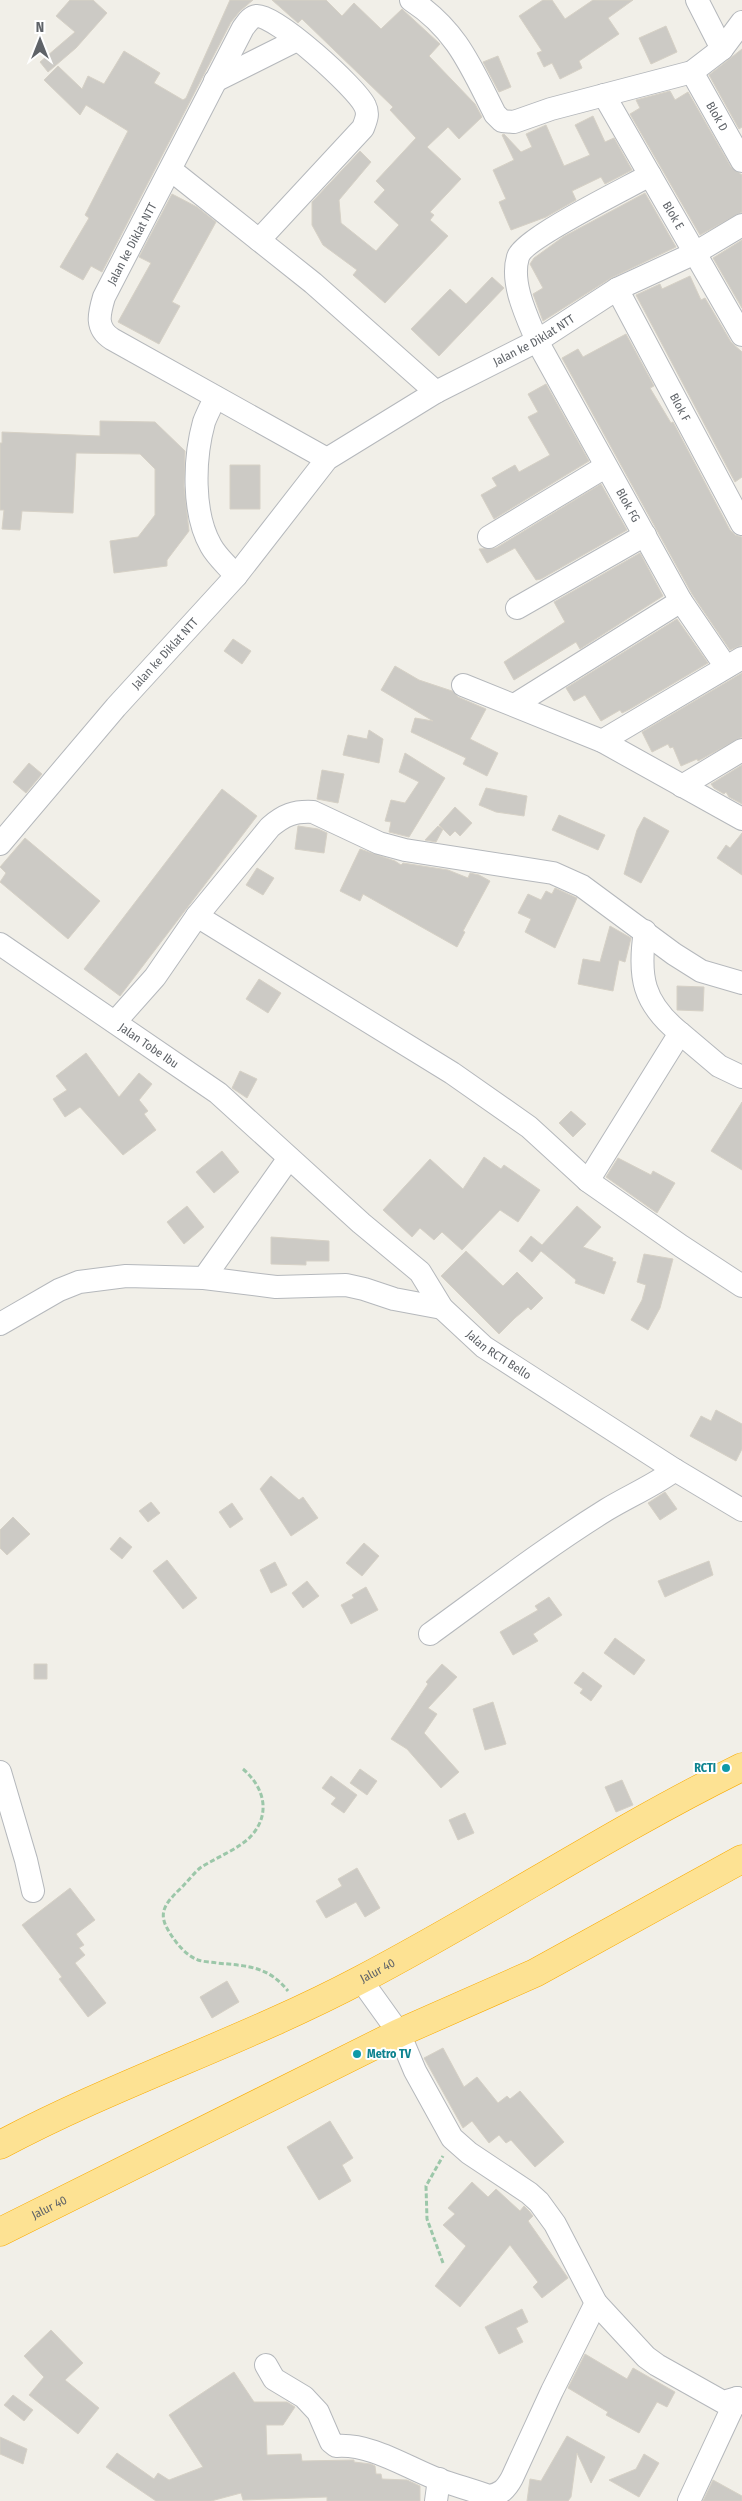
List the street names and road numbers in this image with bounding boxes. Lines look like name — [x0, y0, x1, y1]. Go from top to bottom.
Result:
street label: Blok D — [703, 99, 731, 134]
street label: Blok E — [660, 199, 687, 232]
street label: Jalan ke Diklat NTT — [104, 200, 160, 288]
street label: Jalan ke Diklat NTT — [491, 311, 577, 369]
street label: Blok F — [667, 391, 693, 424]
street label: Blok FG — [613, 486, 643, 525]
street label: Jalan ke Diklat NTT — [129, 615, 201, 692]
street label: Jalan Tobe Ibu — [116, 1020, 181, 1071]
street label: Jalan RCTI Bello — [463, 1327, 534, 1382]
street label: Jalur 40 — [358, 1956, 397, 1986]
street label: Jalur 40 — [29, 2193, 69, 2222]

